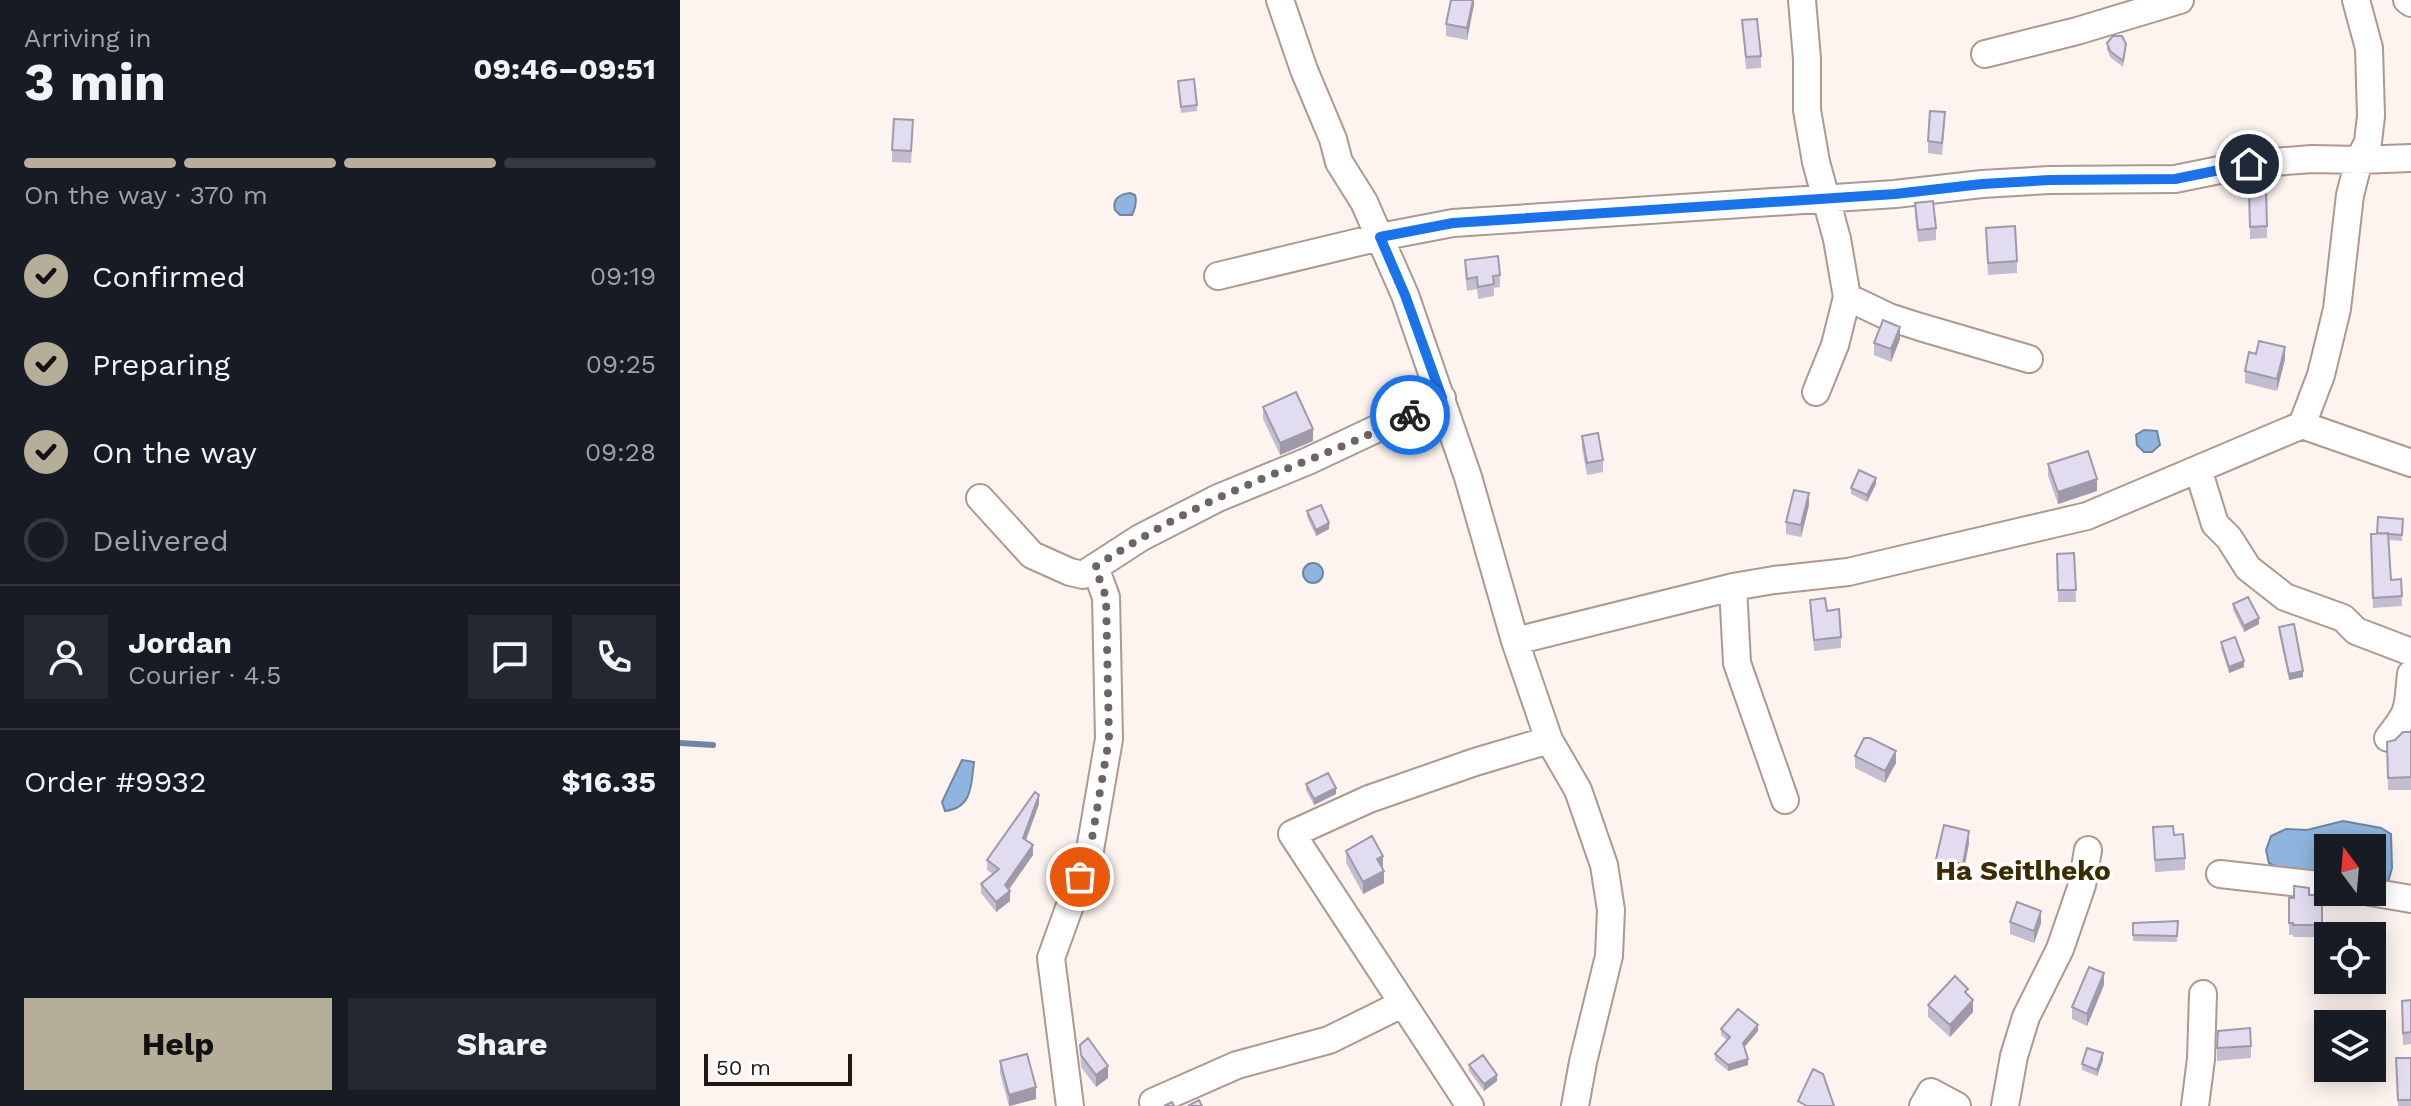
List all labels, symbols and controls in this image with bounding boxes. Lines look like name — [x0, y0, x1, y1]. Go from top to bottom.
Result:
text: Arriving in — [24, 23, 152, 53]
text: 09:46–09:51 — [473, 51, 656, 86]
text: 3 min — [24, 52, 166, 113]
pin — [2215, 130, 2283, 198]
icon: home — [2227, 142, 2271, 186]
text: On the way · 370 m — [24, 180, 268, 210]
icon: check — [24, 254, 68, 298]
text: Confirmed — [92, 259, 246, 294]
text: 09:19 — [590, 261, 656, 291]
icon: check — [24, 342, 68, 386]
text: Preparing — [92, 347, 230, 382]
text: 09:25 — [586, 349, 656, 379]
courier — [1370, 375, 1450, 455]
icon: bike — [1388, 393, 1432, 437]
icon: check — [24, 430, 68, 474]
text: On the way — [92, 435, 257, 470]
text: 09:28 — [585, 437, 656, 467]
text: Delivered — [92, 523, 229, 558]
button: person — [24, 615, 108, 699]
button: chat — [468, 615, 552, 699]
button: phone — [572, 615, 656, 699]
text: Jordan — [128, 625, 232, 660]
text: Courier · 4.5 — [128, 660, 281, 690]
text: Order #9932 — [24, 764, 207, 799]
text: $16.35 — [561, 764, 656, 799]
north arrow — [2314, 834, 2386, 906]
map controls — [2314, 834, 2386, 1082]
pin — [1046, 843, 1114, 911]
district label: Ha Seitlheko — [1935, 854, 2111, 887]
icon: bag — [1058, 855, 1102, 899]
button: locate — [2314, 922, 2386, 994]
button: Help — [24, 998, 332, 1090]
button: Share — [348, 998, 656, 1090]
button: layers — [2314, 1010, 2386, 1082]
scale bar — [704, 1050, 852, 1086]
text: 50 m — [716, 1055, 771, 1080]

